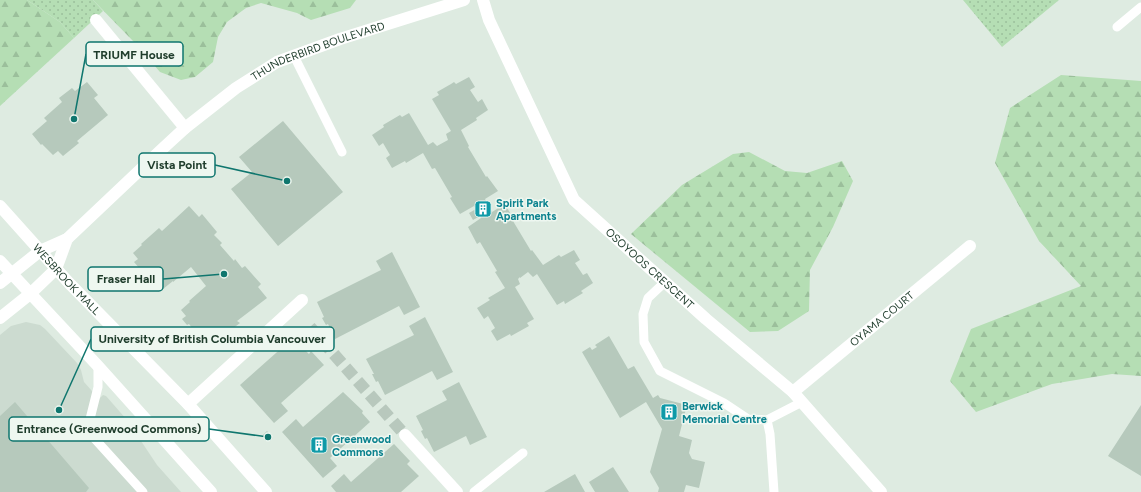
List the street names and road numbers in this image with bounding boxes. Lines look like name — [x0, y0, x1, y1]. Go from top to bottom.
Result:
street label: THUNDERBIRD BOULEVARD — [249, 19, 387, 83]
street label: OSOYOOS CRESCENT — [603, 225, 697, 311]
street label: WESBROOK MALL — [30, 241, 103, 317]
street label: OYAMA COURT — [847, 289, 916, 349]

